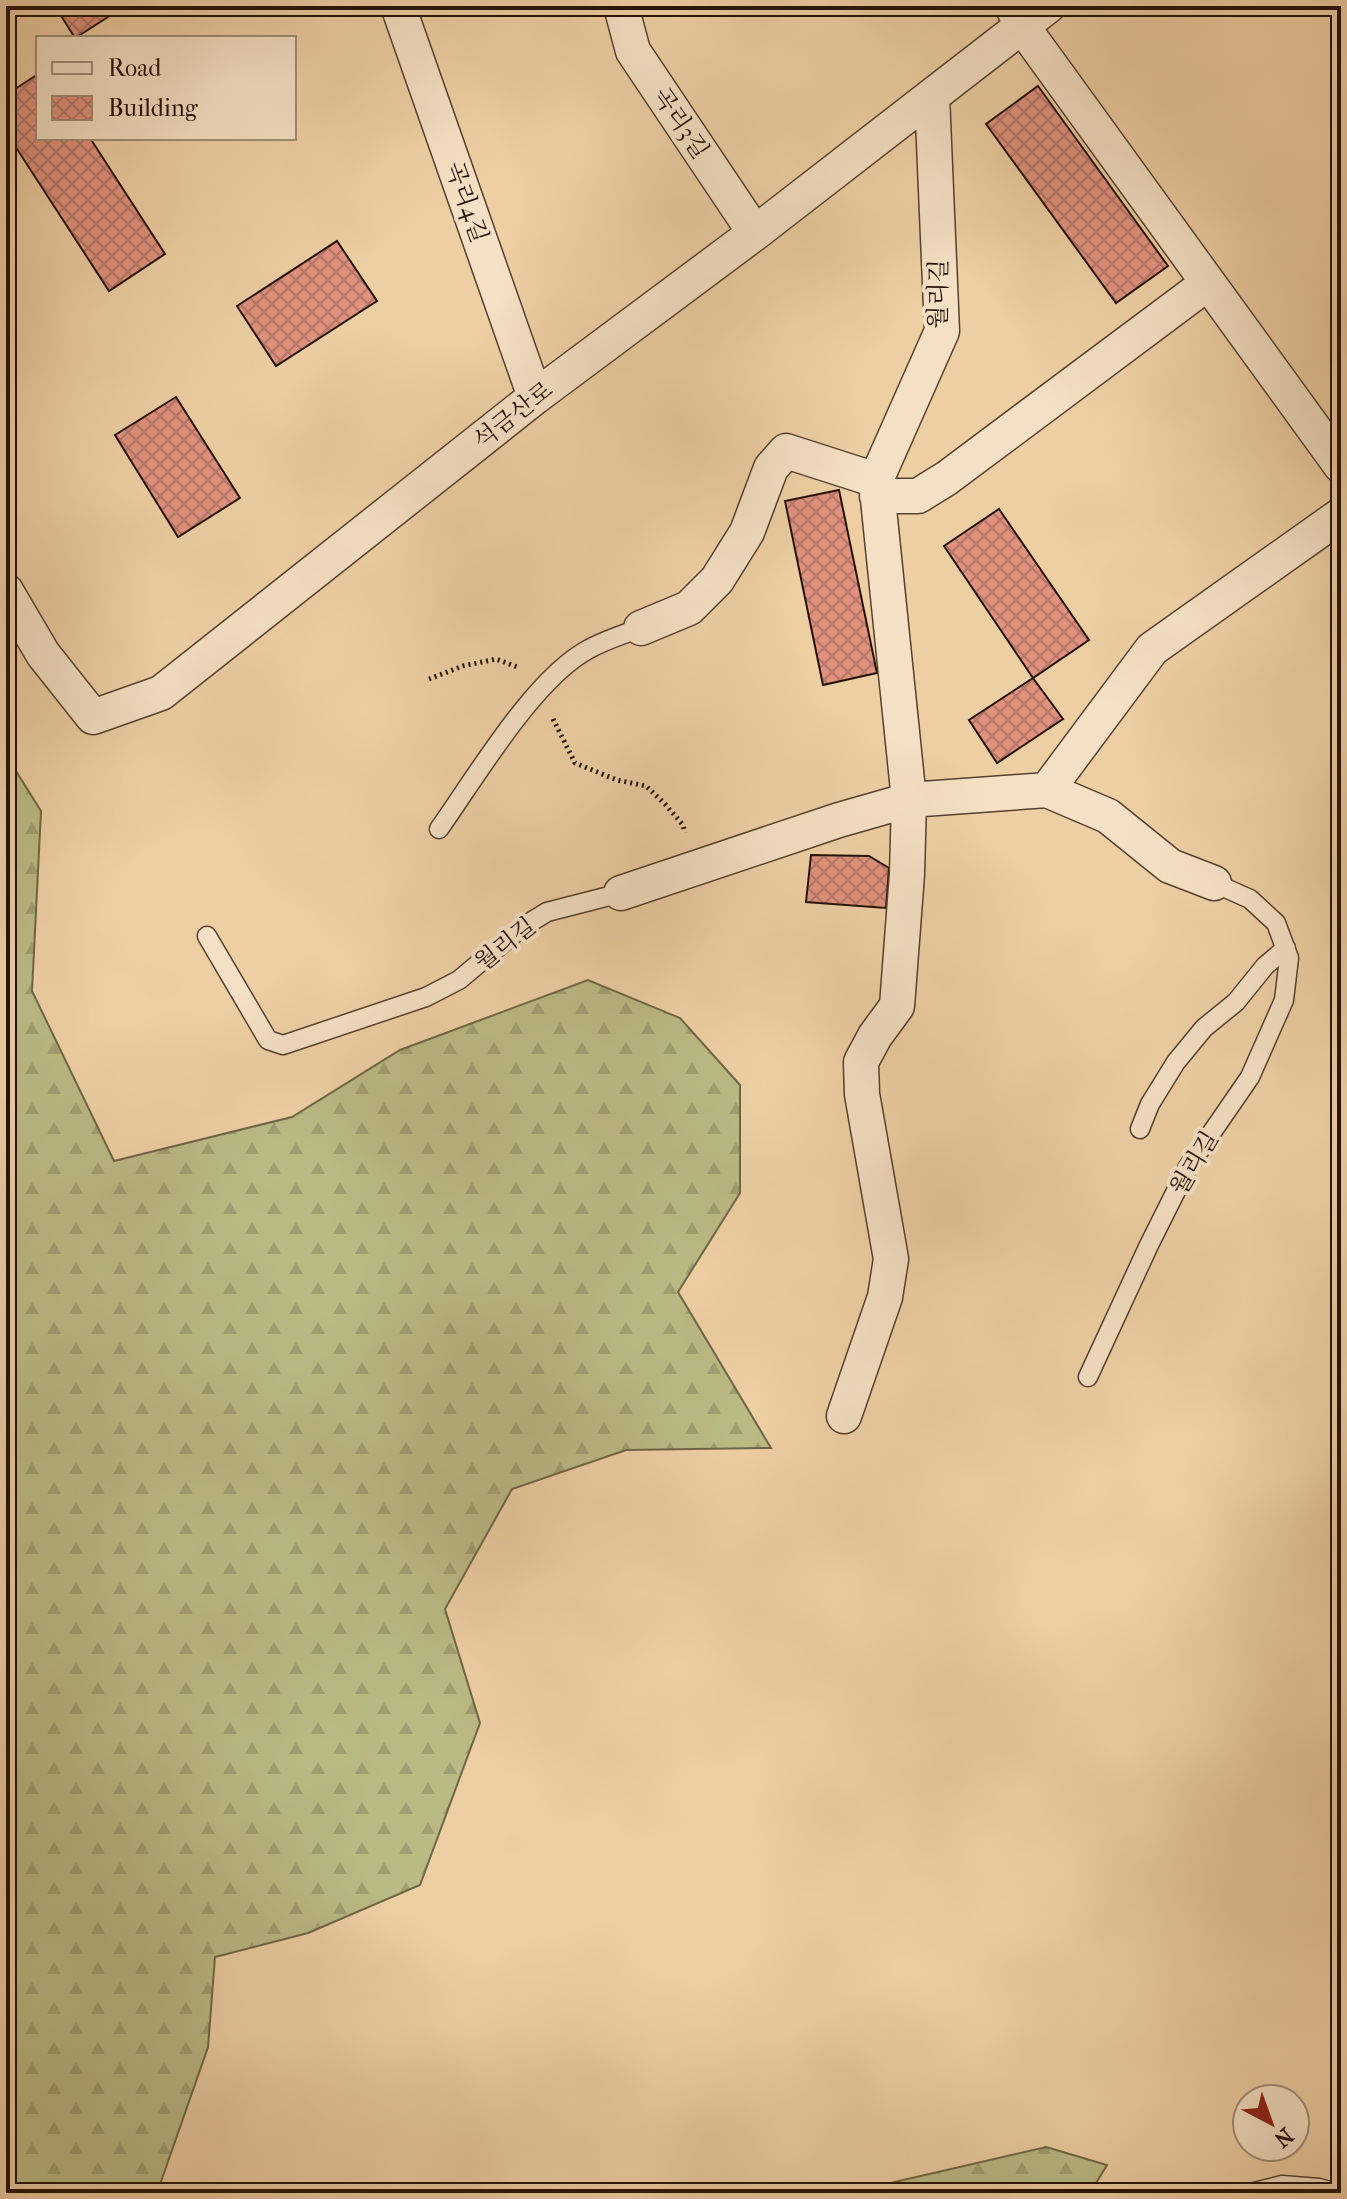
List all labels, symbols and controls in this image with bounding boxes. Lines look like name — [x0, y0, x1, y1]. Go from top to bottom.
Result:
legend — [36, 36, 296, 140]
text: Road — [108, 54, 162, 82]
street label: 곡리3길 — [647, 82, 715, 164]
text: Building — [108, 94, 199, 122]
street label: 곡리4길 — [440, 158, 494, 246]
street label: 월리길 — [923, 259, 953, 329]
street label: 석금산로 — [468, 375, 558, 455]
street label: 월리길 — [469, 912, 541, 976]
street label: 월리길 — [1164, 1126, 1224, 1200]
north arrow — [1231, 2083, 1311, 2163]
text: N — [1268, 2122, 1298, 2153]

